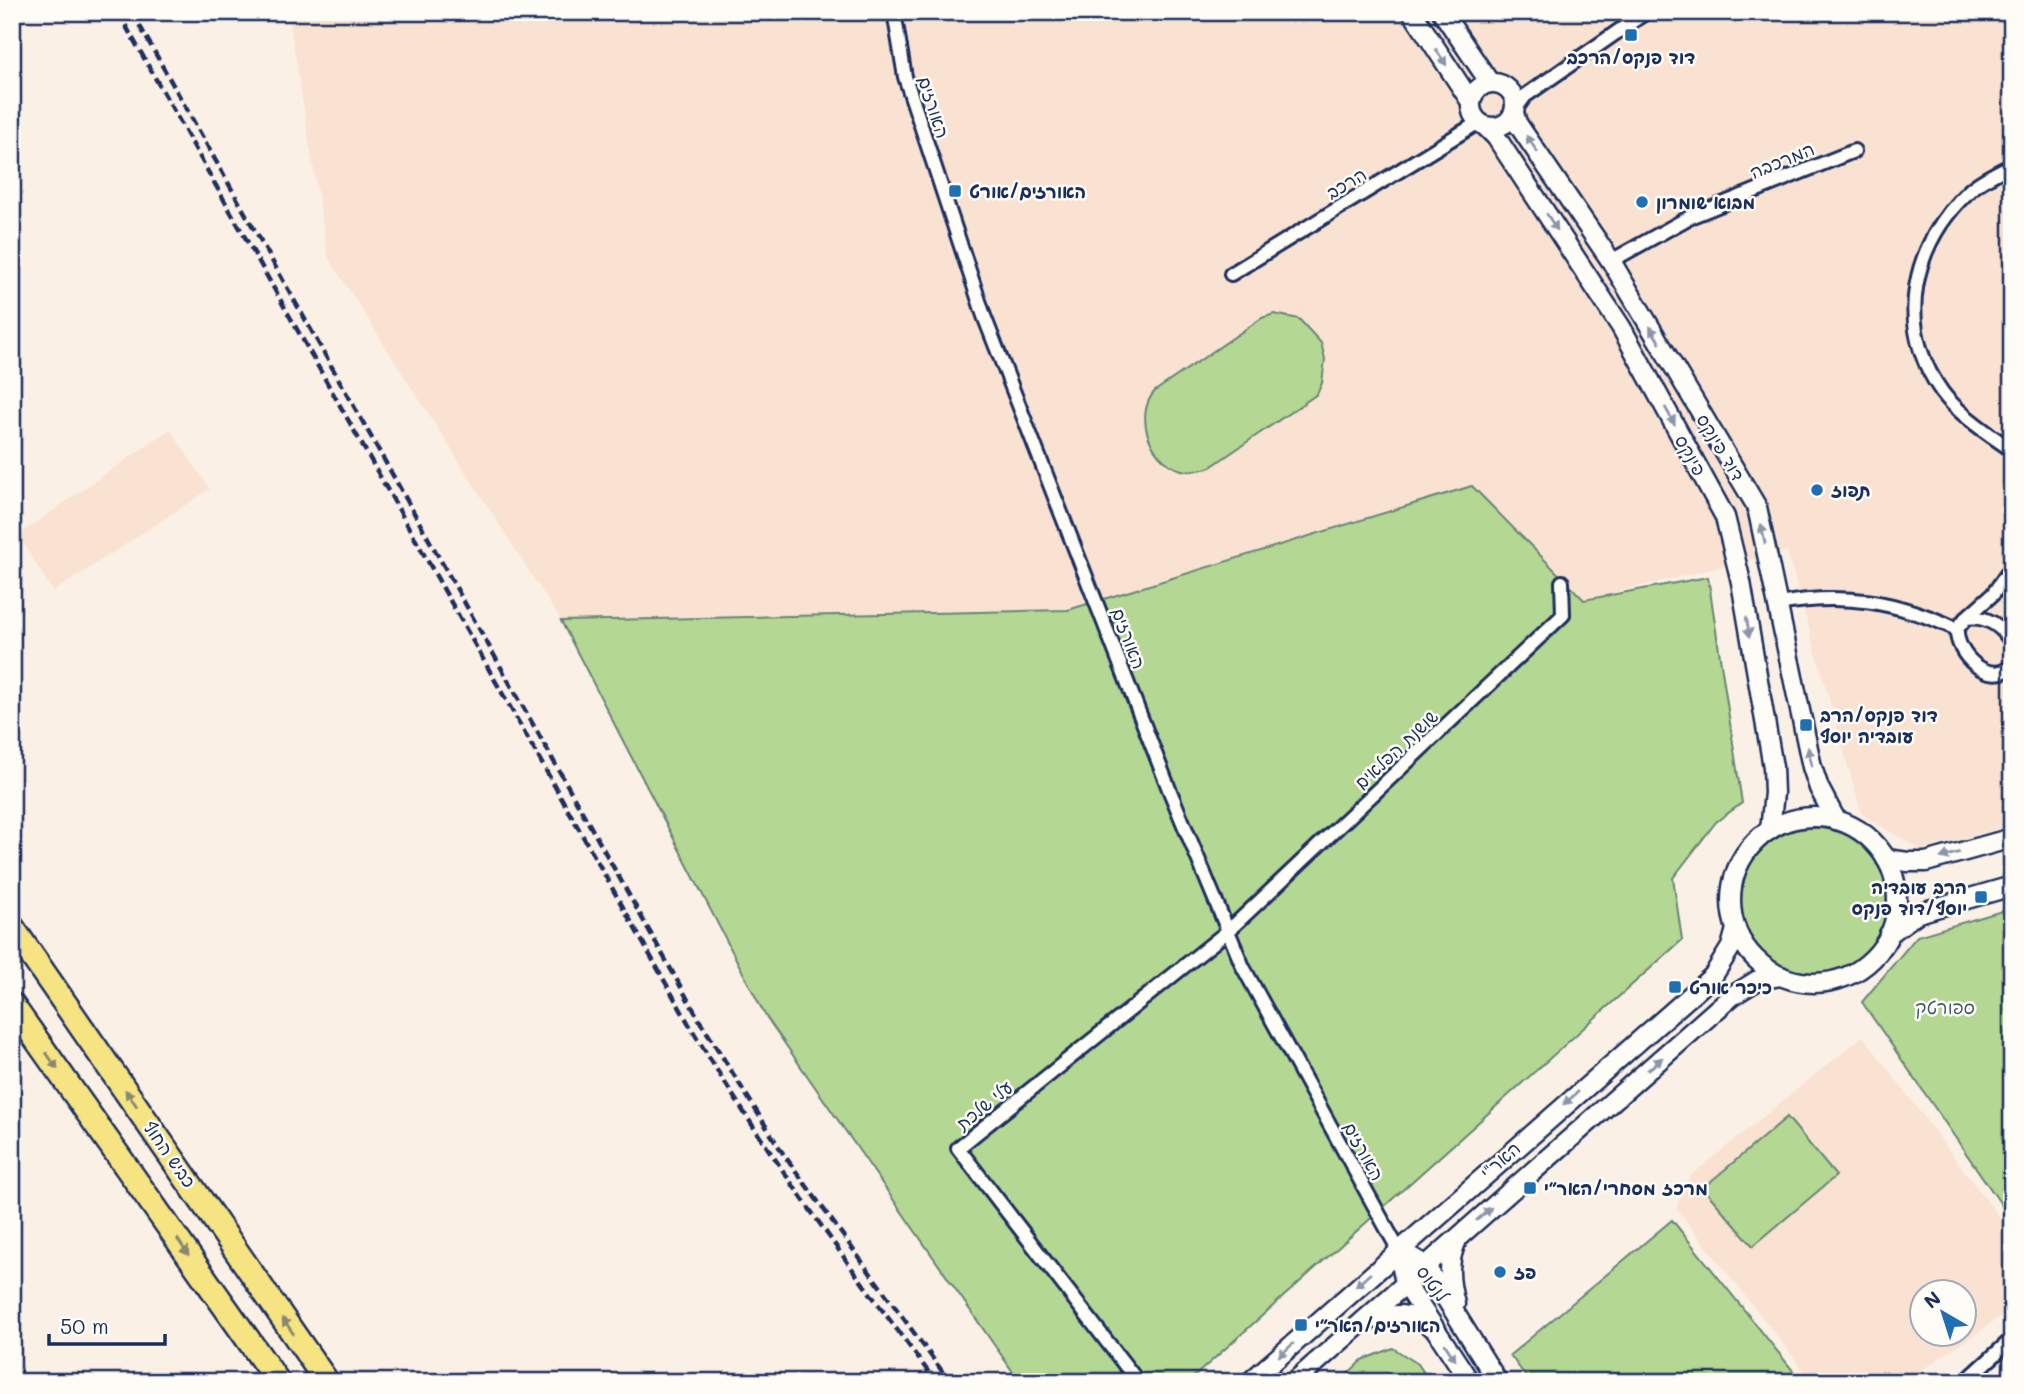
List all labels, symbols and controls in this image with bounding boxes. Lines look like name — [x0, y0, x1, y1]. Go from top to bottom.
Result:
marker: דוד פנקס/הרכב — [1623, 27, 1639, 43]
place label: דוד פנקס/הרכב — [1567, 45, 1695, 69]
one-way arrow — [1434, 48, 1448, 66]
street label: האורזים — [913, 73, 955, 141]
one-way arrow — [1525, 134, 1538, 154]
street label: המרכבה — [1746, 136, 1818, 184]
street label: הרכב — [1321, 162, 1371, 204]
place label: האורזים/אורט — [969, 179, 1086, 203]
marker: האורזים/אורט — [947, 183, 963, 199]
place label: מבוא שומרון — [1656, 190, 1755, 214]
marker: מבוא שומרון — [1634, 194, 1650, 210]
one-way arrow — [1545, 213, 1559, 231]
one-way arrow — [1649, 326, 1661, 345]
one-way arrow — [1664, 407, 1676, 426]
street label: דוד פינקס — [1692, 409, 1750, 485]
street label: פינקס — [1670, 430, 1712, 480]
place label: תפוז — [1831, 478, 1871, 502]
marker: תפוז — [1809, 482, 1825, 498]
one-way arrow — [1757, 523, 1768, 545]
street label: האורזים — [1106, 604, 1152, 672]
one-way arrow — [1743, 616, 1754, 638]
place label: דוד פנקס/הרב עובדיה יוסף — [1819, 703, 1938, 748]
street label: שושנת הפלאים — [1349, 704, 1443, 794]
marker: דוד פנקס/הרב עובדיה יוסף — [1798, 717, 1814, 733]
one-way arrow — [1804, 746, 1815, 768]
one-way arrow — [1938, 850, 1960, 861]
place label: הרב עובדיה יוסף/דוד פנקס — [1852, 875, 1967, 920]
marker: הרב עובדיה יוסף/דוד פנקס — [1973, 889, 1989, 905]
place label: כיכר אורט — [1689, 975, 1772, 999]
marker: כיכר אורט — [1667, 979, 1683, 995]
park label: ספורטק — [1915, 995, 1975, 1019]
one-way arrow — [45, 1052, 59, 1070]
one-way arrow — [1646, 1057, 1663, 1072]
street label: עלי שלכת — [950, 1075, 1017, 1136]
one-way arrow — [124, 1089, 138, 1107]
one-way arrow — [1563, 1090, 1580, 1105]
street label: כביש החוף — [138, 1116, 202, 1192]
street label: האורזים — [1338, 1117, 1390, 1185]
street label: האר"י — [1475, 1136, 1525, 1184]
place label: מרכז מסחרי/האר״י — [1544, 1176, 1708, 1200]
marker: מרכז מסחרי/האר״י — [1522, 1180, 1538, 1196]
one-way arrow — [1475, 1207, 1492, 1222]
one-way arrow — [176, 1238, 190, 1256]
street label: לנטוס — [1412, 1260, 1455, 1307]
place label: פז — [1514, 1260, 1536, 1284]
marker: פז — [1492, 1264, 1508, 1280]
one-way arrow — [1354, 1272, 1372, 1288]
north arrow — [1909, 1278, 1979, 1348]
text: N — [1919, 1285, 1945, 1314]
scale bar — [49, 1303, 164, 1347]
text: 50 m — [60, 1312, 109, 1339]
place label: האורזים/האר״י — [1315, 1313, 1441, 1337]
one-way arrow — [281, 1317, 295, 1335]
marker: האורזים/האר״י — [1293, 1317, 1309, 1333]
one-way arrow — [1278, 1341, 1295, 1357]
one-way arrow — [1444, 1342, 1457, 1362]

